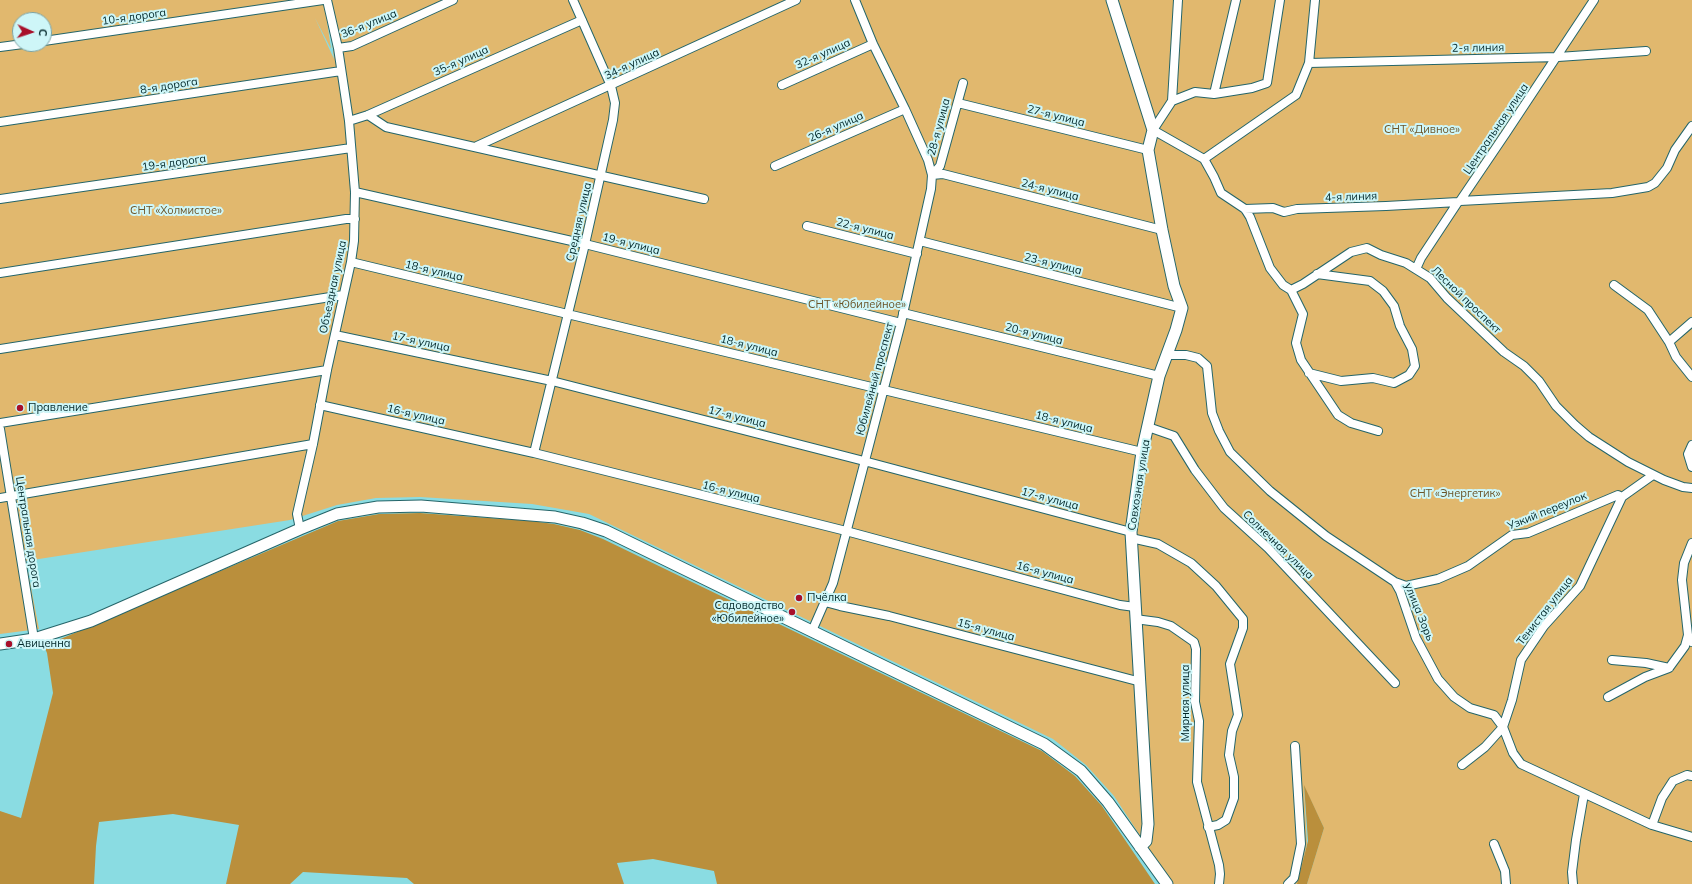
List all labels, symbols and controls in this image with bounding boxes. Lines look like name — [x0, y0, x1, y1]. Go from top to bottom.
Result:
street label: 10-я дорога — [101, 6, 167, 28]
street label: 36-я улица — [339, 7, 399, 41]
north arrow — [12, 12, 52, 52]
text: С — [36, 28, 50, 37]
street label: 32-я улица — [793, 36, 853, 72]
street label: 2-я линия — [1452, 41, 1504, 55]
street label: 35-я улица — [431, 43, 491, 79]
street label: 34-я улица — [603, 46, 661, 82]
street label: 8-я дорога — [139, 75, 199, 97]
street label: Центральная улица — [1461, 81, 1531, 177]
street label: 28-я улица — [925, 97, 953, 157]
street label: 27-я улица — [1026, 102, 1086, 130]
street label: 26-я улица — [806, 109, 866, 145]
park label: СНТ «Дивное» — [1384, 123, 1460, 137]
street label: 19-я дорога — [141, 152, 207, 174]
street label: 24-я улица — [1020, 176, 1080, 204]
street label: Средняя улица — [564, 181, 594, 263]
street label: 4-я линия — [1325, 189, 1377, 205]
park label: СНТ «Холмистое» — [130, 204, 222, 218]
street label: 22-я улица — [835, 215, 895, 243]
street label: 19-я улица — [601, 230, 661, 258]
street label: Объездная улица — [317, 239, 349, 335]
street label: 23-я улица — [1023, 250, 1083, 278]
street label: 18-я улица — [404, 258, 464, 284]
street label: Лесной проспект — [1429, 264, 1503, 336]
park label: СНТ «Юбилейное» — [808, 298, 906, 312]
street label: 20-я улица — [1004, 320, 1064, 348]
street label: Юбилейный проспект — [854, 321, 896, 437]
street label: 17-я улица — [391, 329, 451, 355]
street label: 18-я улица — [719, 332, 779, 360]
place label: Правление — [28, 401, 88, 415]
street label: 16-я улица — [386, 402, 446, 428]
marker: Правление — [15, 403, 25, 413]
street label: 17-я улица — [707, 403, 767, 431]
street label: 18-я улица — [1034, 408, 1094, 436]
street label: Совхозная улица — [1125, 439, 1153, 531]
street label: Центральная дорога — [13, 475, 43, 589]
street label: 16-я улица — [701, 478, 761, 506]
street label: 17-я улица — [1020, 485, 1080, 513]
park label: СНТ «Энергетик» — [1410, 487, 1500, 501]
street label: Узкий переулок — [1506, 489, 1588, 533]
street label: Солнечная улица — [1240, 508, 1316, 582]
street label: 16-я улица — [1015, 559, 1075, 587]
street label: Тенистая улица — [1514, 574, 1576, 648]
street label: улица Зорь — [1401, 581, 1437, 643]
place label: Пчёлка — [807, 591, 847, 605]
marker: Пчёлка — [794, 593, 804, 603]
place label: Садоводство «Юбилейное» — [712, 599, 784, 625]
marker: Садоводство «Юбилейное» — [787, 607, 797, 617]
street label: 15-я улица — [956, 616, 1016, 644]
place label: Авиценна — [17, 637, 70, 651]
marker: Авиценна — [4, 639, 14, 649]
street label: Мирная улица — [1179, 665, 1193, 741]

